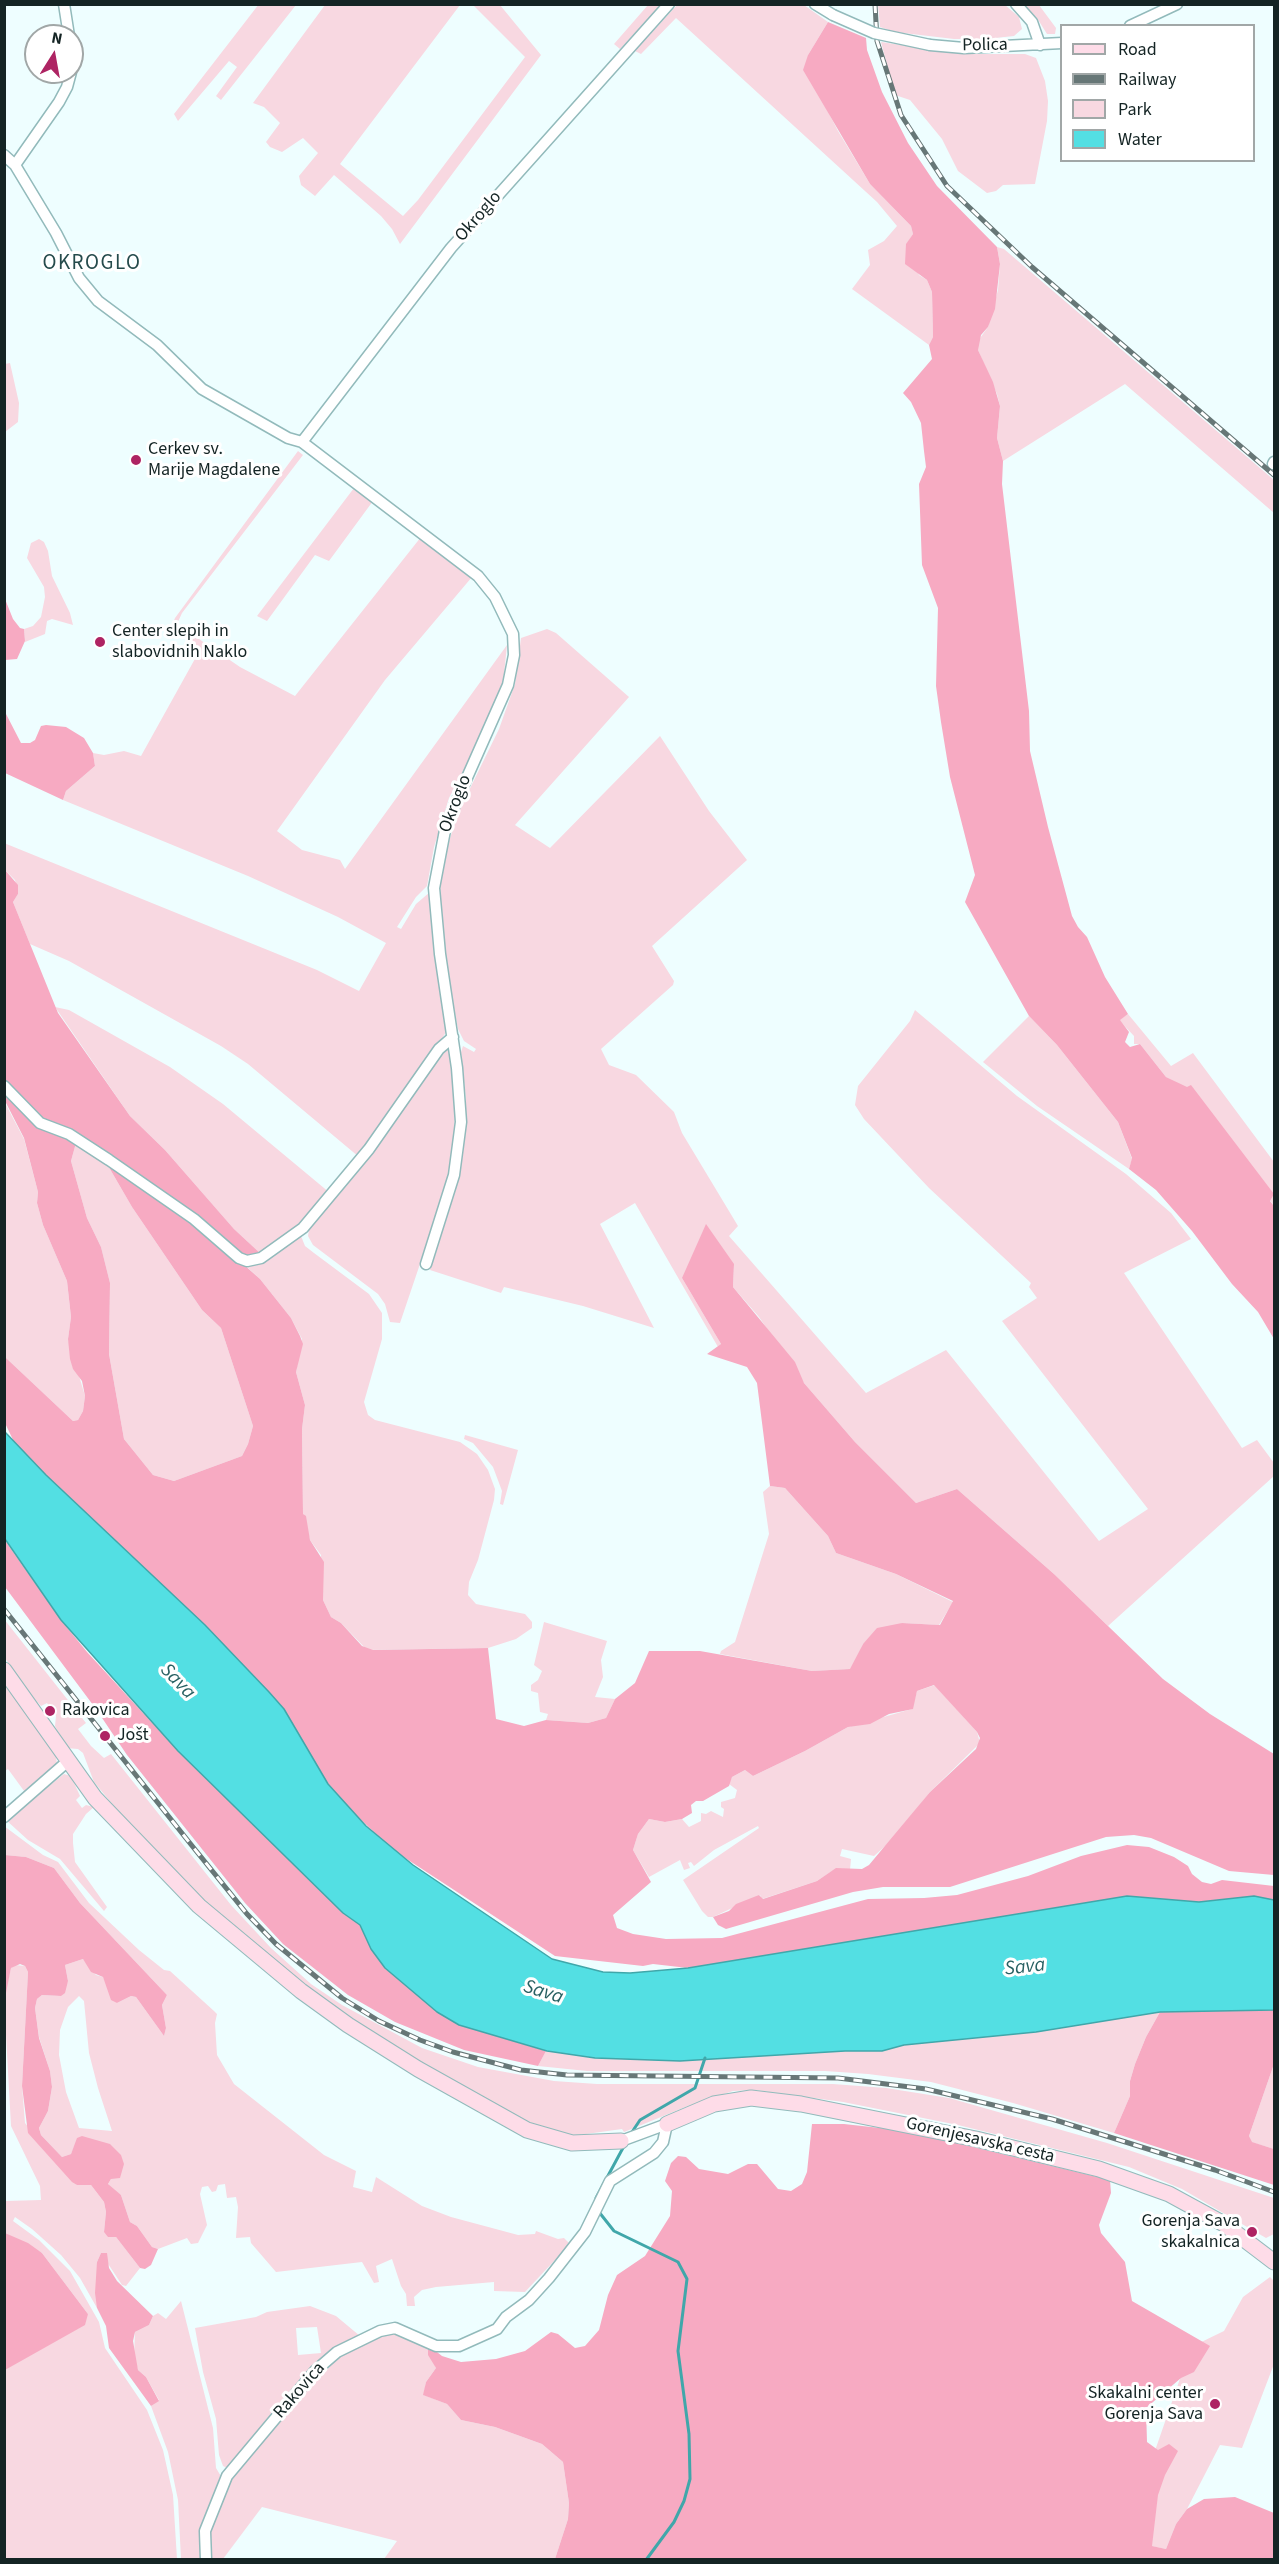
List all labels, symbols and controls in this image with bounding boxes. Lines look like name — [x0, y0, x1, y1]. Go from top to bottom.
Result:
north arrow — [24, 24, 84, 84]
legend — [1060, 24, 1255, 162]
text: N — [50, 26, 64, 50]
street label: Polica — [962, 35, 1008, 57]
text: Road — [1118, 37, 1157, 62]
text: Railway — [1118, 67, 1177, 92]
text: Park — [1118, 97, 1152, 122]
text: Water — [1118, 127, 1162, 152]
street label: Okroglo — [451, 187, 507, 247]
district label: OKROGLO — [42, 251, 142, 277]
place label: Cerkev sv. Marije Magdalene — [148, 439, 280, 482]
marker: Cerkev sv. Marije Magdalene — [129, 453, 143, 467]
place label: Center slepih in slabovidnih Naklo — [112, 621, 247, 664]
marker: Center slepih in slabovidnih Naklo — [93, 635, 107, 649]
street label: Okroglo — [435, 772, 477, 836]
water label: Sava — [154, 1659, 200, 1705]
place label: Rakovica — [62, 1700, 129, 1722]
marker: Rakovica — [43, 1704, 57, 1718]
place label: Jošt — [117, 1725, 149, 1747]
marker: Jošt — [98, 1729, 112, 1743]
water label: Sava — [1004, 1954, 1046, 1982]
water label: Sava — [520, 1976, 566, 2010]
street label: Gorenjesavska cesta — [904, 2113, 1056, 2169]
place label: Gorenja Sava skakalnica — [1141, 2211, 1240, 2254]
marker: Gorenja Sava skakalnica — [1245, 2225, 1259, 2239]
street label: Rakovica — [270, 2358, 330, 2424]
place label: Skakalni center Gorenja Sava — [1088, 2383, 1203, 2426]
marker: Skakalni center Gorenja Sava — [1208, 2397, 1222, 2411]

